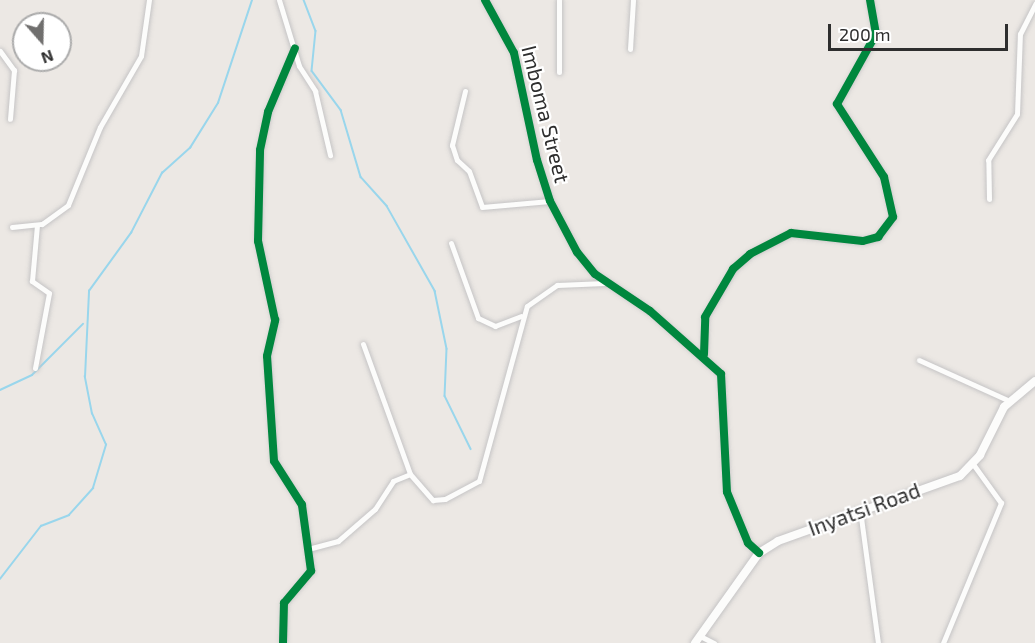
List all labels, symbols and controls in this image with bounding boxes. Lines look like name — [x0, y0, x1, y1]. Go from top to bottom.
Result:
north arrow — [12, 12, 72, 72]
scale bar — [831, 12, 1011, 50]
text: 200 m — [839, 23, 891, 45]
street label: Imboma Street — [517, 43, 575, 185]
text: N — [39, 47, 56, 68]
street label: Inyatsi Road — [805, 477, 923, 541]

